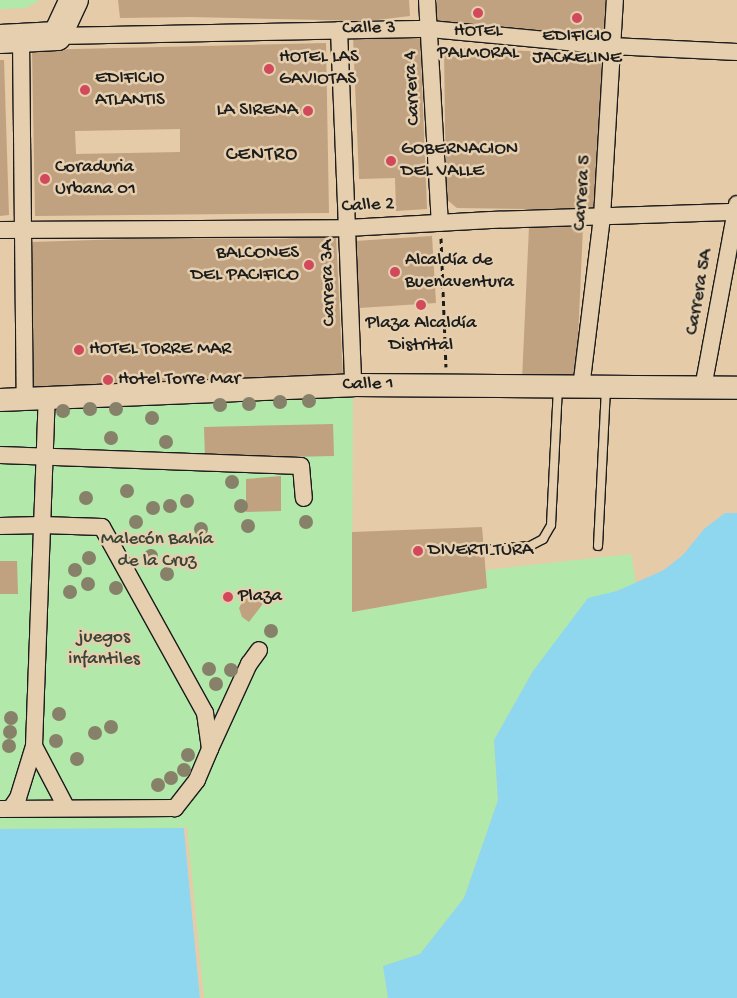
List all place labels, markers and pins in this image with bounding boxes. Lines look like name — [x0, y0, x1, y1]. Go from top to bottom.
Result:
marker: HOTEL PALMORAL — [472, 7, 484, 19]
marker: EDIFICIO JACKELINE — [571, 12, 583, 24]
place label: HOTEL PALMORAL — [437, 21, 519, 65]
place label: EDIFICIO JACKELINE — [532, 26, 622, 70]
place label: HOTEL LAS GAVIOTAS — [279, 47, 359, 91]
marker: HOTEL LAS GAVIOTAS — [263, 63, 275, 75]
place label: EDIFICIO ATLANTIS — [95, 68, 165, 112]
marker: EDIFICIO ATLANTIS — [79, 84, 91, 96]
place label: LA SIRENA — [217, 100, 298, 122]
marker: LA SIRENA — [302, 105, 314, 117]
place label: GOBERNACION DEL VALLE — [401, 139, 518, 183]
marker: GOBERNACION DEL VALLE — [385, 155, 397, 167]
place label: Coraduria Urbana 01 — [55, 157, 136, 201]
marker: Coraduria Urbana 01 — [39, 173, 51, 185]
place label: BALCONES DEL PACIFICO — [191, 243, 299, 287]
place label: Alcaldía de Buenaventura — [405, 250, 514, 294]
marker: BALCONES DEL PACIFICO — [303, 259, 315, 271]
marker: Alcaldía de Buenaventura — [389, 266, 401, 278]
marker: Plaza Alcaldía Distrital — [415, 299, 427, 311]
place label: Plaza Alcaldía Distrital — [365, 313, 477, 357]
place label: HOTEL TORRE MAR — [89, 339, 231, 361]
marker: HOTEL TORRE MAR — [73, 344, 85, 356]
place label: Hotel Torre Mar — [118, 369, 240, 391]
marker: Hotel Torre Mar — [102, 374, 114, 386]
place label: DIVERTI TURA — [428, 540, 533, 562]
marker: DIVERTI TURA — [412, 545, 424, 557]
place label: Plaza — [238, 586, 282, 608]
marker: Plaza — [222, 591, 234, 603]

